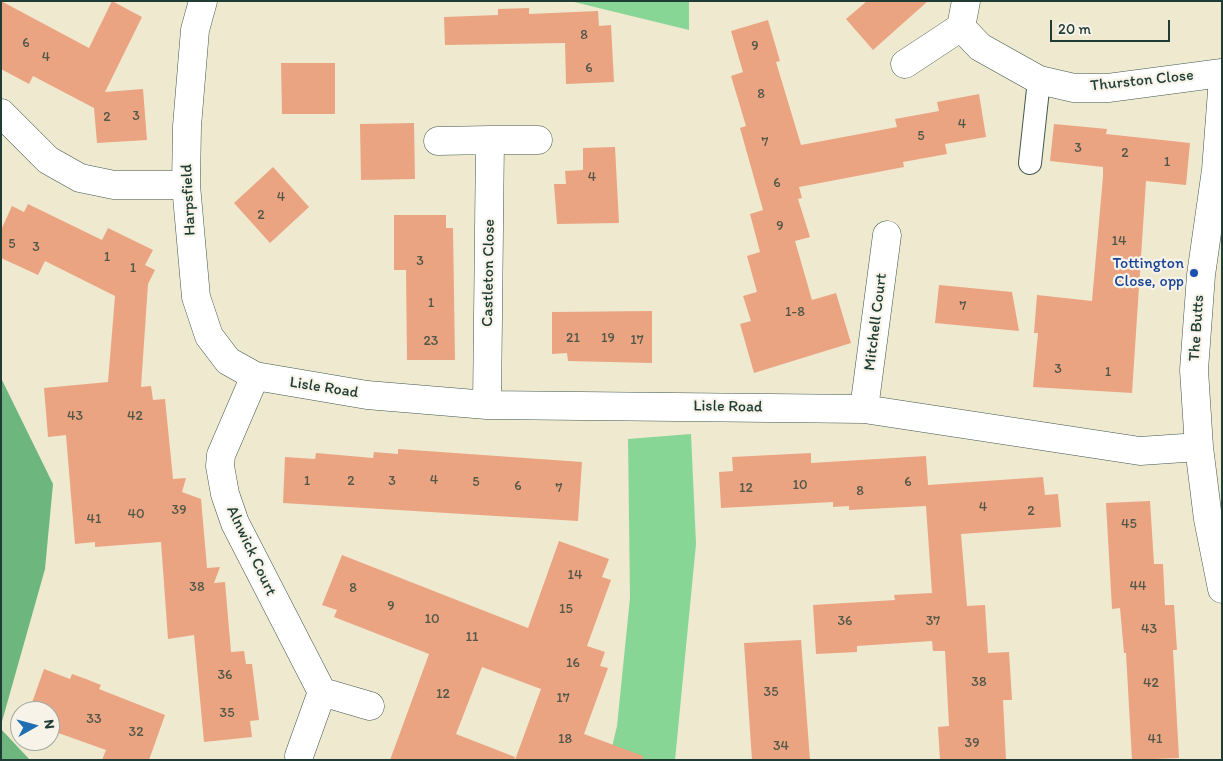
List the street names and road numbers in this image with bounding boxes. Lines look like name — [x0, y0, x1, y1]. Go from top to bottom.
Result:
street label: Thurston Close — [1089, 66, 1195, 96]
street label: Harpsfield — [178, 164, 200, 236]
street label: Castleton Close — [478, 219, 500, 327]
street label: Mitchell Court — [860, 272, 892, 372]
street label: The Butts — [1185, 294, 1209, 362]
street label: Lisle Road — [288, 373, 360, 403]
street label: Lisle Road — [693, 397, 763, 417]
street label: Alnwick Court — [222, 503, 280, 599]

